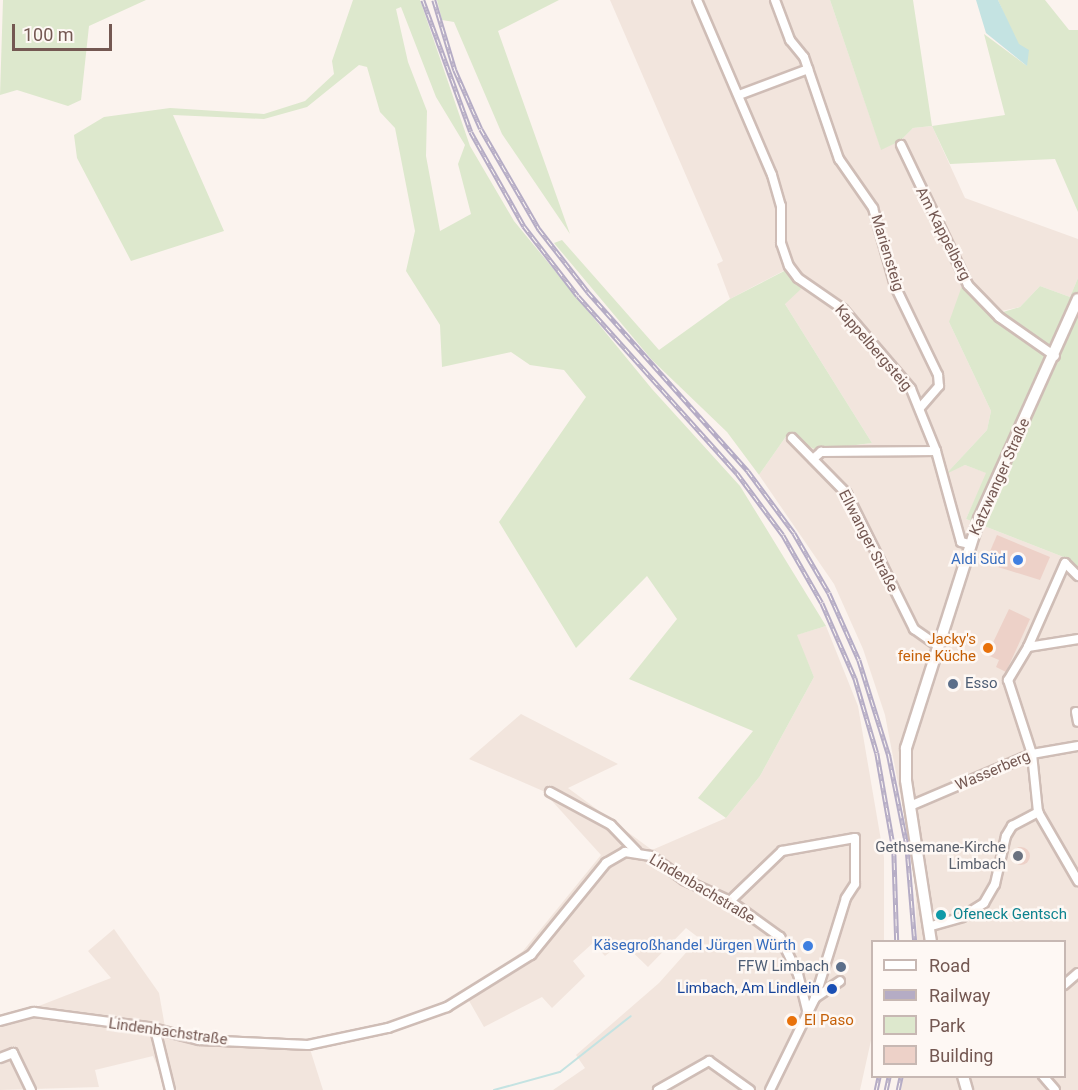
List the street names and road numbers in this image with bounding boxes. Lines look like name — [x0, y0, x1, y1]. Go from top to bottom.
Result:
street label: Am Kappelberg — [912, 184, 974, 284]
street label: Mariensteig — [867, 213, 907, 293]
street label: Kappelbergsteig — [831, 301, 915, 395]
street label: Katzwanger Straße — [966, 416, 1034, 538]
street label: Ellwanger Straße — [834, 487, 902, 595]
street label: Wasserberg — [953, 747, 1033, 795]
street label: Lindenbachstraße — [646, 850, 758, 928]
street label: Lindenbachstraße — [107, 1015, 229, 1049]

